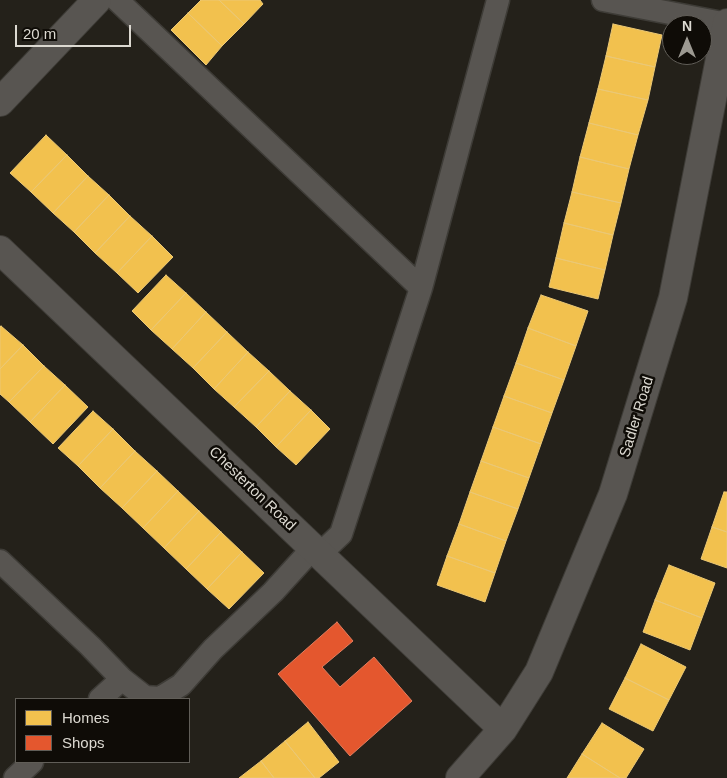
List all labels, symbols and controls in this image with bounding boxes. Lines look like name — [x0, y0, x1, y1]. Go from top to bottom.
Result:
scale bar — [18, 15, 134, 47]
north arrow — [662, 15, 712, 65]
text: N — [682, 18, 692, 34]
text: 20 m — [23, 25, 56, 42]
street label: Sadler Road — [616, 374, 658, 460]
street label: Chesterton Road — [205, 443, 299, 535]
legend — [15, 698, 190, 763]
text: Homes — [62, 709, 110, 726]
text: Shops — [62, 734, 105, 751]

